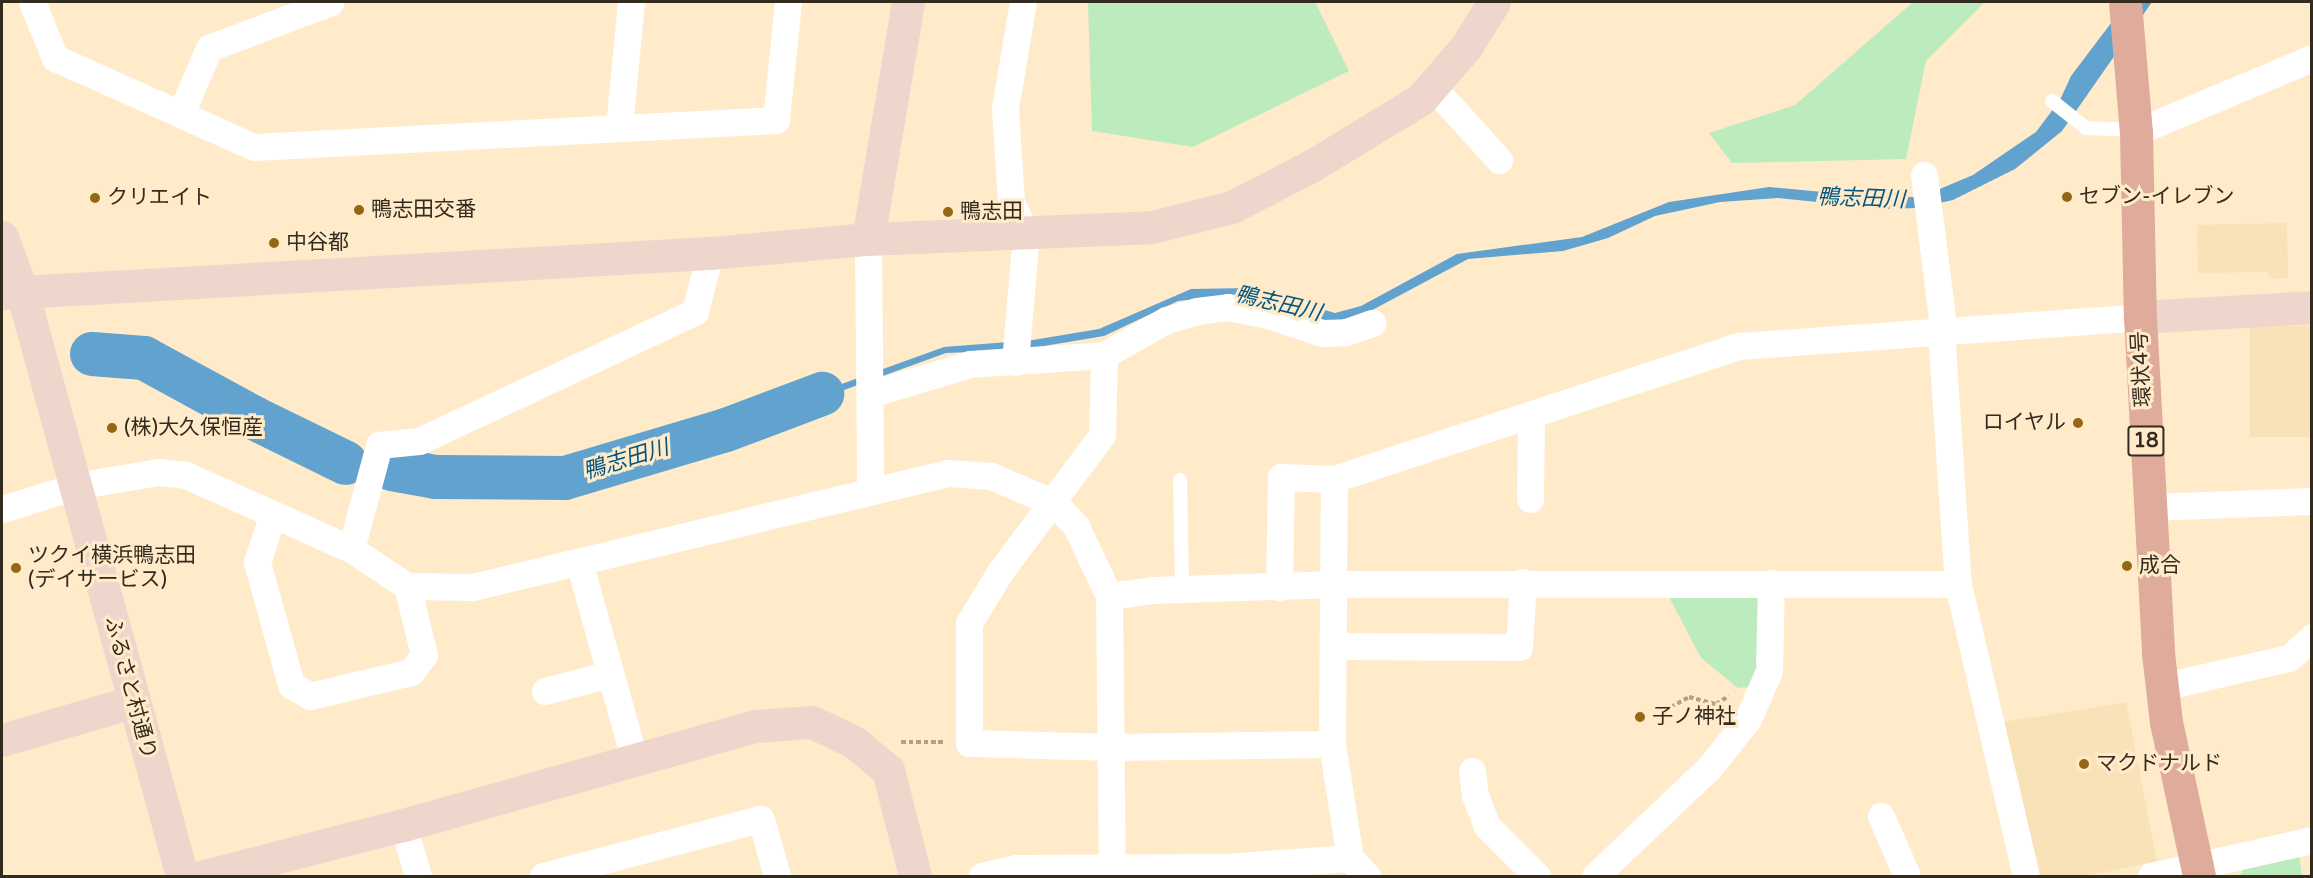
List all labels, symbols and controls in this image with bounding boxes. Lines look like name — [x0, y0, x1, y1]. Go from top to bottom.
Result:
water label: 鴨志田川 — [1817, 184, 1905, 214]
place label: セブン-イレブン — [2079, 184, 2235, 210]
place label: クリエイト — [107, 185, 212, 211]
marker: セブン-イレブン — [2060, 190, 2074, 204]
marker: クリエイト — [88, 191, 102, 205]
place label: 鴨志田交番 — [371, 197, 476, 223]
place label: 鴨志田 — [960, 199, 1023, 225]
marker: 鴨志田交番 — [352, 203, 366, 217]
marker: 鴨志田 — [941, 205, 955, 219]
place label: 中谷都 — [286, 230, 349, 256]
marker: 中谷都 — [267, 236, 281, 250]
water label: 鴨志田川 — [1232, 281, 1324, 327]
street label: 環状4号 — [2127, 330, 2157, 408]
place label: ロイヤル — [1982, 410, 2066, 436]
place label: (株)大久保恒産 — [124, 415, 263, 441]
marker: ロイヤル — [2071, 416, 2085, 430]
marker: (株)大久保恒産 — [105, 421, 119, 435]
road number: 18 — [2126, 424, 2166, 458]
water label: 鴨志田川 — [580, 435, 672, 485]
place label: ツクイ横浜鴨志田 (デイサービス) — [28, 543, 196, 593]
place label: 成合 — [2139, 553, 2181, 579]
marker: 成合 — [2120, 559, 2134, 573]
marker: ツクイ横浜鴨志田 (デイサービス) — [9, 561, 23, 575]
street label: ふるさと村通り — [99, 614, 161, 762]
place label: 子ノ神社 — [1652, 704, 1736, 730]
marker: 子ノ神社 — [1633, 710, 1647, 724]
place label: マクドナルド — [2096, 751, 2222, 777]
marker: マクドナルド — [2077, 757, 2091, 771]

